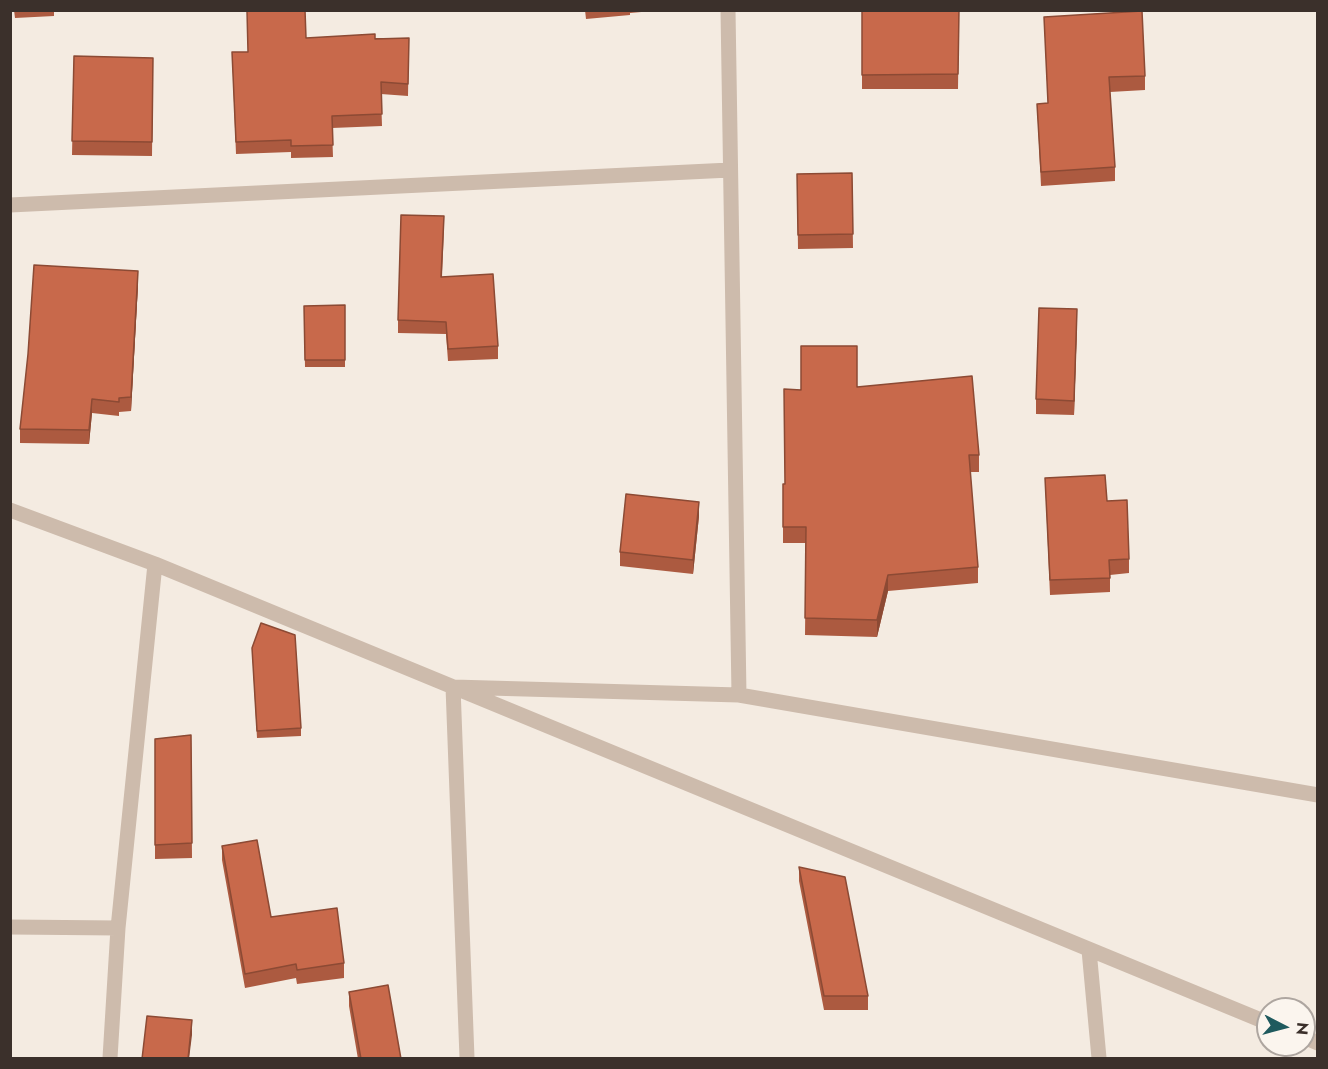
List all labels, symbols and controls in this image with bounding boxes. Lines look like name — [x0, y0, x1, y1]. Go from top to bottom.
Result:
north arrow — [1256, 997, 1316, 1057]
text: N — [1290, 1021, 1315, 1036]

